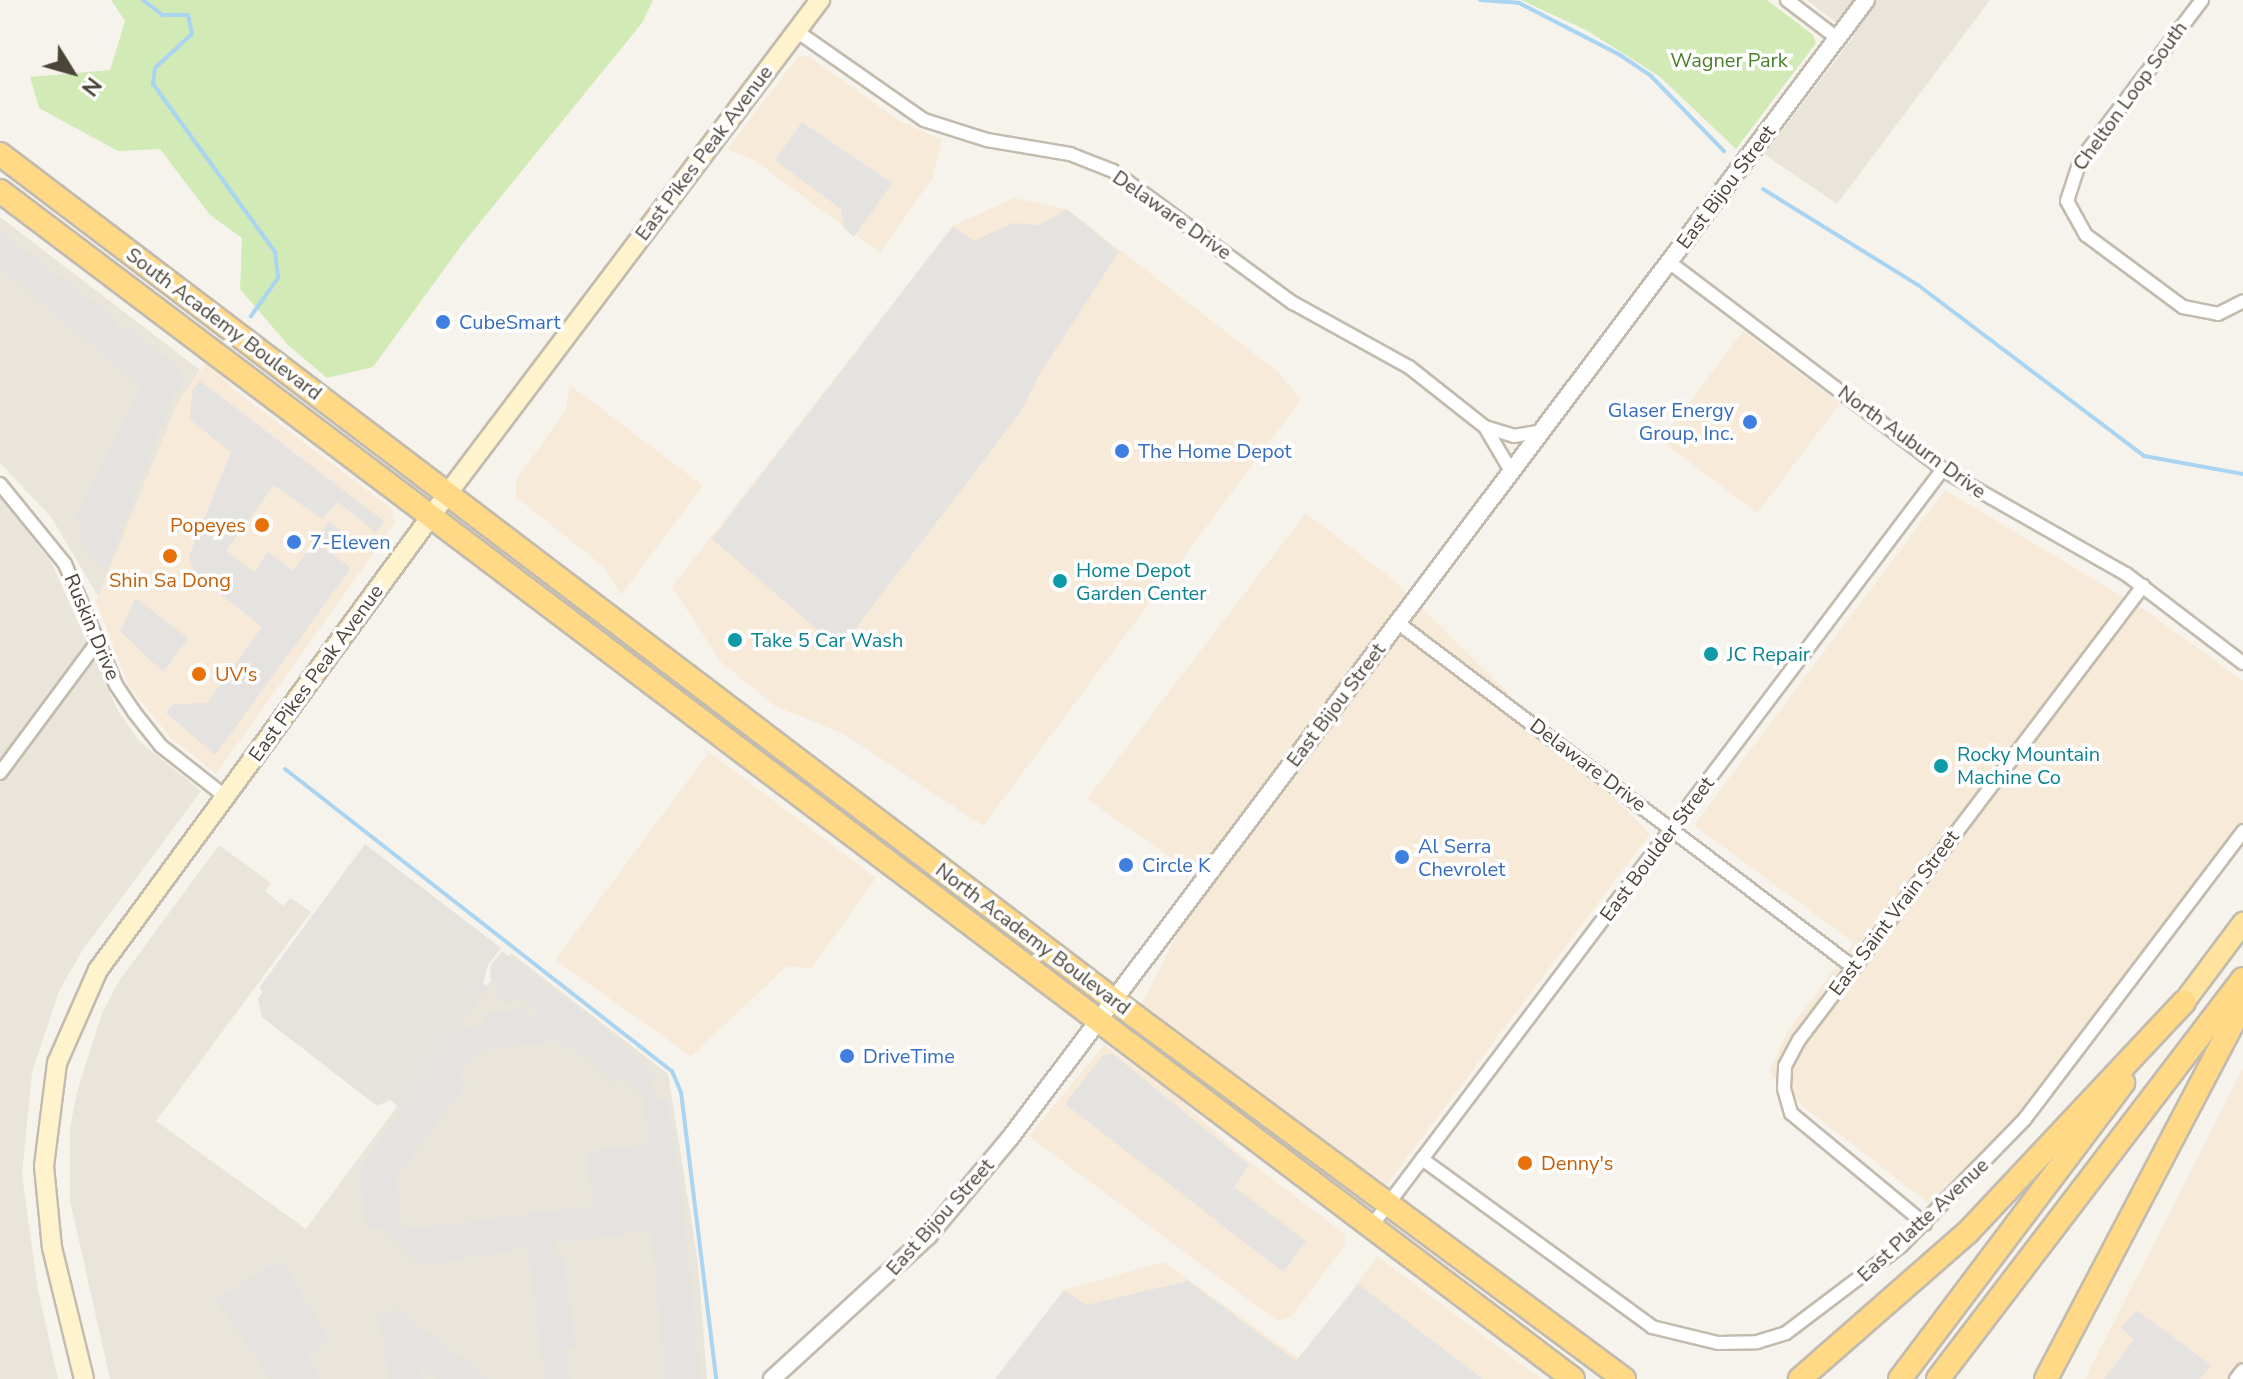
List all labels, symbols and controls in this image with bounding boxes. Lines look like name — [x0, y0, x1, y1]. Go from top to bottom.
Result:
street label: Chelton Loop South — [2068, 17, 2192, 175]
north arrow — [32, 32, 112, 112]
park label: Wagner Park — [1670, 48, 1788, 72]
street label: East Pikes Peak Avenue — [630, 61, 778, 245]
text: N — [74, 71, 108, 102]
street label: East Bijou Street — [1672, 120, 1780, 254]
street label: Delaware Drive — [1108, 165, 1236, 265]
street label: South Academy Boulevard — [121, 243, 327, 405]
place label: CubeSmart — [459, 310, 560, 334]
marker: CubeSmart — [434, 313, 452, 331]
street label: North Auburn Drive — [1833, 380, 1991, 504]
place label: Glaser Energy Group, Inc. — [1608, 398, 1734, 445]
marker: Glaser Energy Group, Inc. — [1741, 413, 1759, 431]
place label: The Home Depot — [1138, 439, 1292, 463]
marker: The Home Depot — [1113, 442, 1131, 460]
place label: Popeyes — [170, 513, 246, 537]
marker: Popeyes — [253, 516, 271, 534]
place label: 7-Eleven — [310, 530, 391, 554]
marker: 7-Eleven — [285, 533, 303, 551]
marker: Shin Sa Dong — [161, 547, 179, 565]
place label: Home Depot Garden Center — [1076, 558, 1206, 605]
place label: Shin Sa Dong — [109, 568, 231, 592]
street label: Ruskin Drive — [59, 570, 125, 684]
marker: Home Depot Garden Center — [1051, 572, 1069, 590]
street label: East Pikes Peak Avenue — [244, 580, 388, 766]
place label: Take 5 Car Wash — [751, 628, 903, 652]
marker: Take 5 Car Wash — [726, 631, 744, 649]
street label: East Bijou Street — [1282, 638, 1390, 772]
place label: JC Repair — [1727, 642, 1810, 666]
marker: JC Repair — [1702, 645, 1720, 663]
place label: UV's — [215, 662, 257, 686]
marker: UV's — [190, 665, 208, 683]
street label: Delaware Drive — [1525, 713, 1651, 817]
place label: Rocky Mountain Machine Co — [1957, 742, 2100, 789]
marker: Rocky Mountain Machine Co — [1932, 757, 1950, 775]
street label: East Boulder Street — [1595, 772, 1719, 926]
street label: East Saint Vrain Street — [1824, 826, 1964, 1000]
place label: Al Serra Chevrolet — [1418, 834, 1505, 881]
marker: Al Serra Chevrolet — [1393, 848, 1411, 866]
place label: Circle K — [1142, 853, 1210, 877]
marker: Circle K — [1117, 856, 1135, 874]
street label: North Academy Boulevard — [931, 858, 1135, 1020]
place label: DriveTime — [863, 1044, 955, 1068]
marker: DriveTime — [838, 1047, 856, 1065]
place label: Denny's — [1541, 1151, 1613, 1175]
street label: East Platte Avenue — [1852, 1153, 1994, 1287]
street label: East Bijou Street — [881, 1154, 999, 1280]
marker: Denny's — [1516, 1154, 1534, 1172]

